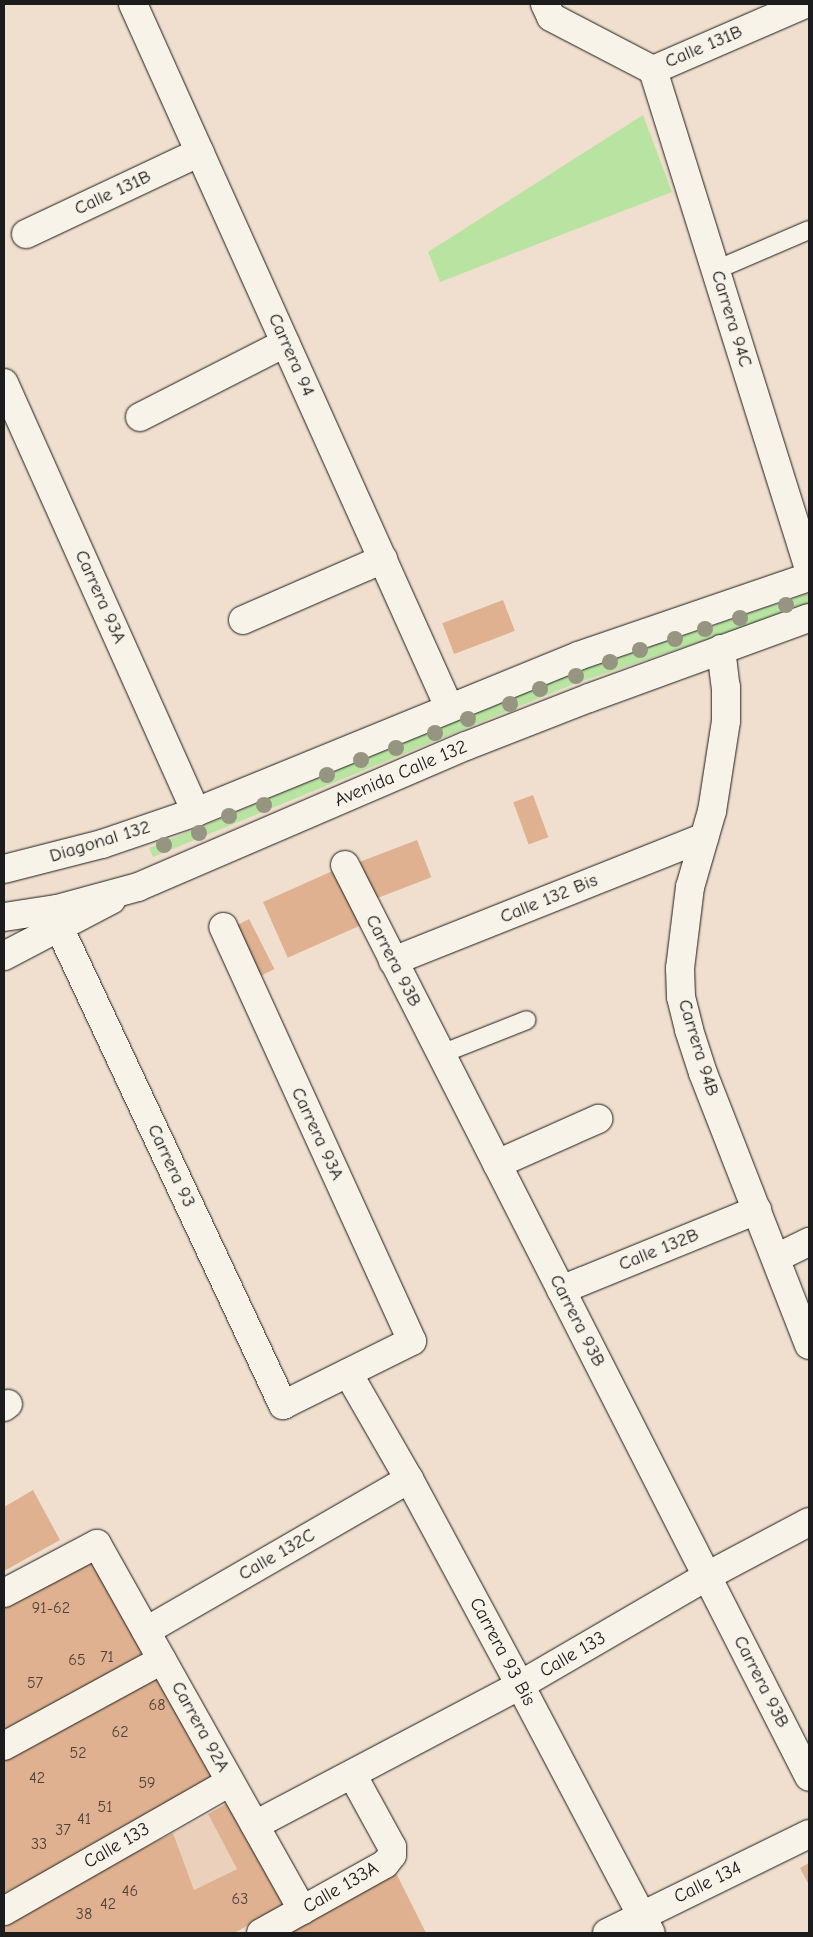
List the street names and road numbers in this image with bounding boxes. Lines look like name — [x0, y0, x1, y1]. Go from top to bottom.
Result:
street label: Calle 131B — [662, 20, 746, 74]
street label: Calle 131B — [71, 165, 155, 221]
street label: Carrera 94C — [705, 268, 757, 370]
street label: Carrera 94 — [263, 310, 319, 400]
street label: Carrera 93A — [69, 547, 131, 647]
street label: Avenida Calle 132 — [331, 736, 471, 812]
street label: Diagonal 132 — [47, 816, 153, 868]
street label: Calle 132 Bis — [497, 869, 601, 929]
street label: Carrera 93B — [360, 911, 426, 1011]
street label: Carrera 94B — [672, 997, 724, 1099]
street label: Carrera 93A — [286, 1084, 348, 1184]
street label: Carrera 93 — [142, 1121, 200, 1211]
street label: Calle 132B — [616, 1224, 702, 1276]
street label: Carrera 93B — [544, 1271, 610, 1371]
street label: Calle 132C — [235, 1524, 319, 1586]
street label: Carrera 93 Bis — [464, 1594, 540, 1710]
street label: Calle 133 — [536, 1627, 610, 1683]
street label: Carrera 93B — [728, 1632, 794, 1732]
street label: Carrera 92A — [166, 1678, 234, 1776]
street label: Calle 133 — [80, 1818, 154, 1874]
street label: Calle 133A — [299, 1857, 383, 1919]
street label: Calle 134 — [671, 1857, 745, 1909]

